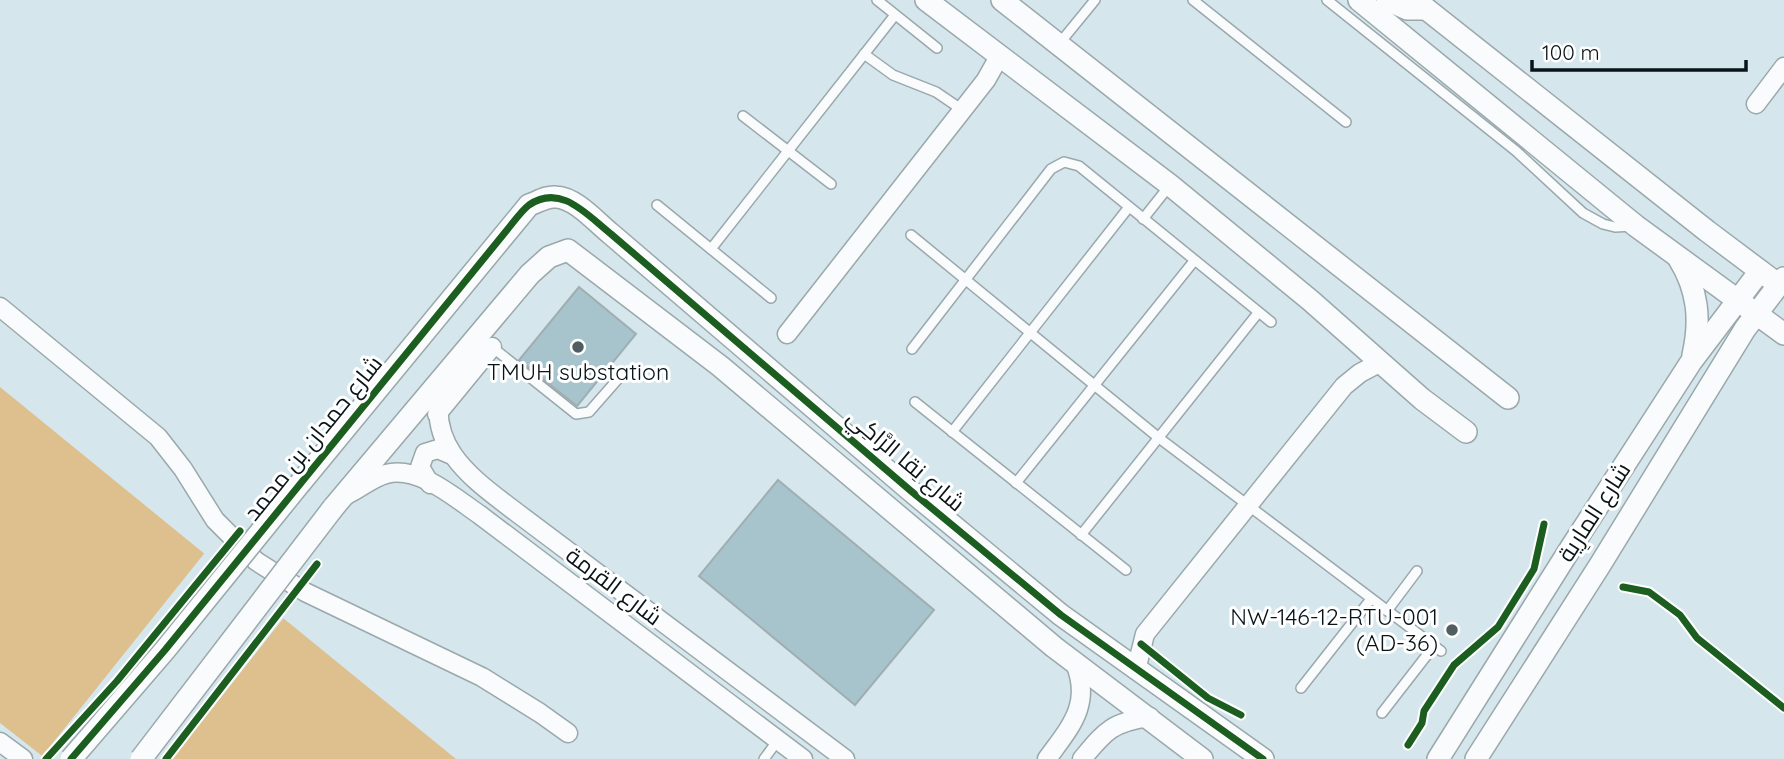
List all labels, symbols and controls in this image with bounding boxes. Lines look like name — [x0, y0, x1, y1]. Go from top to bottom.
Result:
scale bar — [1532, 28, 1746, 72]
text: 100 m — [1542, 39, 1600, 65]
marker: TMUH substation — [570, 339, 586, 355]
street label: شارع حمدان بن محمد — [237, 349, 390, 527]
place label: TMUH substation — [487, 357, 669, 386]
street label: شارع نِقا الرَّاكِي — [839, 402, 971, 520]
street label: شارع المارِية — [1551, 456, 1638, 568]
street label: شارع القرمة — [559, 540, 668, 633]
place label: NW-146-12-RTU-001 (AD-36) — [1230, 602, 1438, 657]
marker: NW-146-12-RTU-001 (AD-36) — [1444, 622, 1460, 638]

